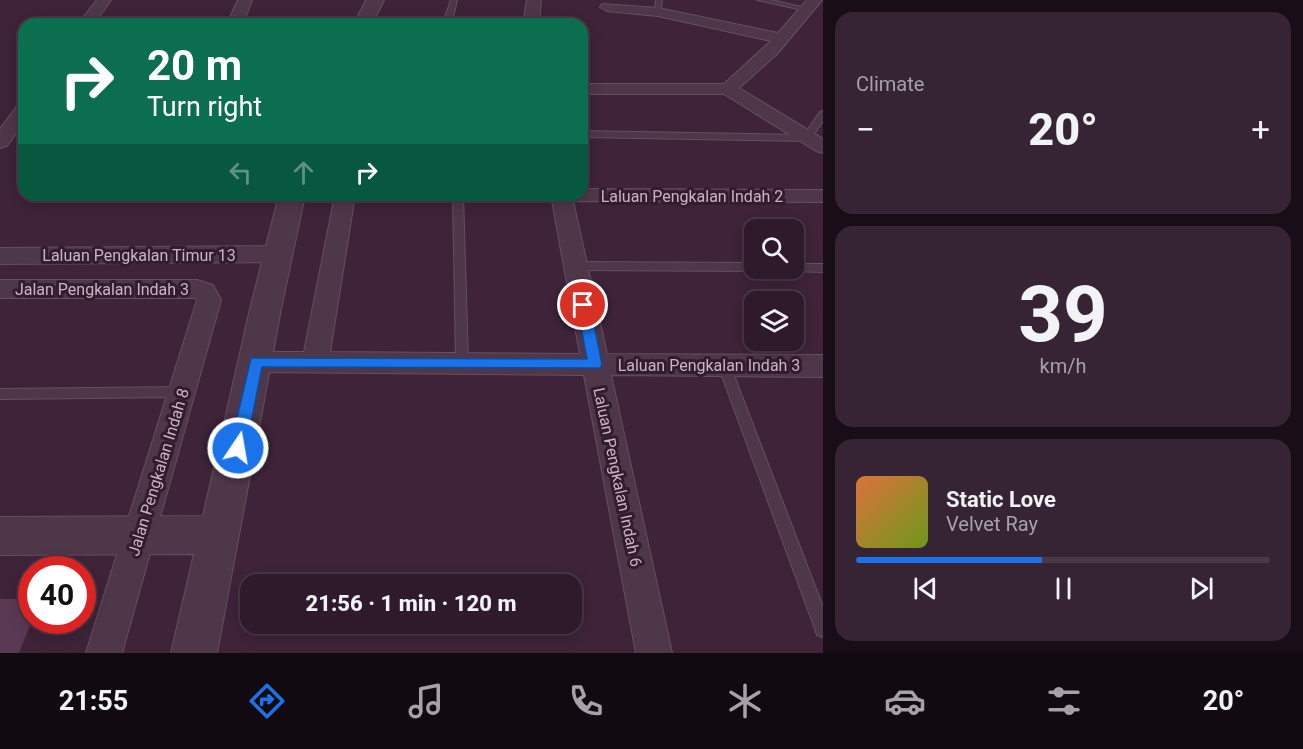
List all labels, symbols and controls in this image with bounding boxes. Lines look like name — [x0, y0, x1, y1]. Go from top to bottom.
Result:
text: 20 m — [147, 41, 242, 90]
icon: right — [48, 42, 126, 120]
text: Climate — [856, 72, 924, 96]
text: Turn right — [147, 91, 262, 123]
text: 20° — [1028, 103, 1098, 156]
text: − — [856, 110, 875, 149]
text: + — [1251, 110, 1270, 149]
icon: left — [224, 156, 257, 189]
icon: ahead — [287, 156, 320, 189]
icon: right — [350, 156, 383, 189]
street label: Laluan Pengkalan Indah 2 — [601, 187, 783, 206]
map controls — [744, 219, 804, 351]
button: search — [744, 219, 804, 279]
street label: Laluan Pengkalan Timur 13 — [42, 246, 236, 265]
text: 39 — [1018, 269, 1108, 360]
pin — [557, 279, 608, 330]
street label: Jalan Pengkalan Indah 3 — [15, 280, 189, 299]
icon: arrive — [566, 288, 599, 321]
button: layers — [744, 291, 804, 351]
text: km/h — [1040, 354, 1086, 378]
street label: Laluan Pengkalan Indah 3 — [618, 356, 800, 375]
street label: Jalan Pengkalan Indah 8 — [124, 386, 193, 558]
street label: Laluan Pengkalan Indah 6 — [589, 386, 646, 568]
position arrow — [206, 416, 270, 480]
text: Static Love — [946, 487, 1056, 512]
text: Velvet Ray — [946, 512, 1038, 536]
speed limit sign: 40 — [18, 556, 96, 634]
icon: previous — [909, 572, 942, 605]
icon: pause — [1047, 572, 1080, 605]
icon: next — [1185, 572, 1218, 605]
text: 21:56 · 1 min · 120 m — [306, 591, 516, 616]
icon: directions — [246, 680, 288, 722]
icon: music — [405, 680, 447, 722]
icon: phone — [565, 680, 607, 722]
icon: climate — [724, 680, 766, 722]
icon: car — [884, 680, 926, 722]
icon: filters — [1043, 680, 1085, 722]
text: 21:55 — [59, 685, 128, 717]
text: 20° — [1203, 685, 1244, 717]

